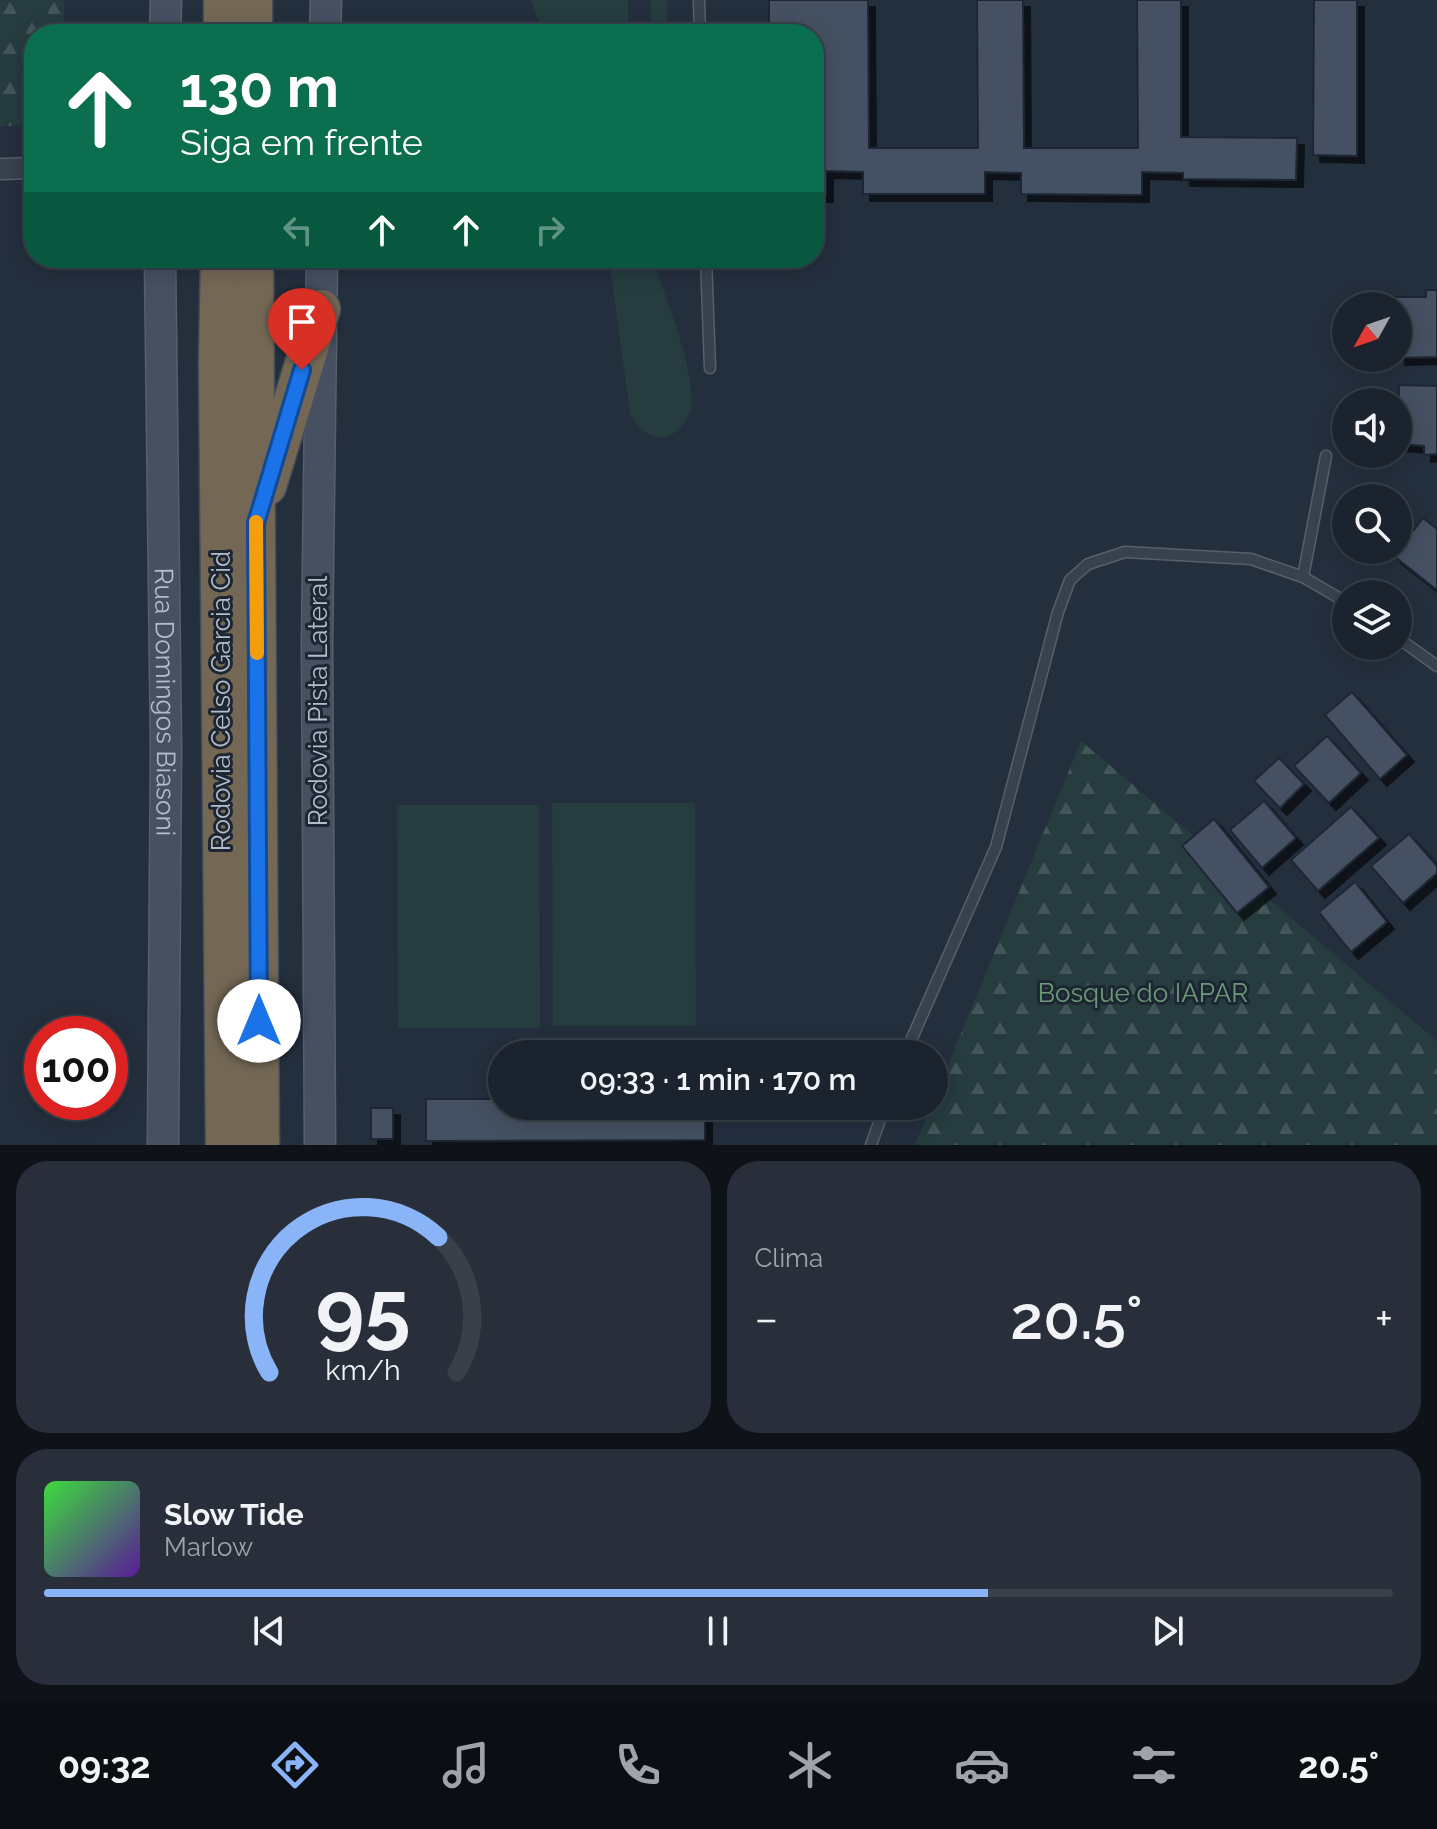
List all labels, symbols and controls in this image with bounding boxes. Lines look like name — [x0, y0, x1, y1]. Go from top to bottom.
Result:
text: 130 m — [180, 54, 339, 120]
icon: ahead — [48, 56, 152, 160]
text: Siga em frente — [180, 121, 423, 163]
icon: left — [276, 208, 320, 252]
icon: ahead — [360, 208, 404, 252]
icon: ahead — [444, 208, 488, 252]
icon: right — [528, 208, 572, 252]
pin — [268, 288, 336, 370]
north arrow — [1332, 292, 1412, 372]
map controls — [1332, 292, 1412, 660]
icon: arrive — [280, 300, 324, 344]
button: sound — [1332, 388, 1412, 468]
button: search — [1332, 484, 1412, 564]
street label: Rodovia Celso Garcia Cid — [206, 551, 236, 851]
street label: Rua Domingos Biasoni — [149, 567, 181, 836]
street label: Rodovia Pista Lateral — [303, 575, 333, 826]
button: layers — [1332, 580, 1412, 660]
park label: Bosque do IAPAR — [1038, 978, 1248, 1008]
position arrow — [217, 979, 301, 1063]
speed limit sign: 100 — [24, 1016, 128, 1120]
text: 09:33 · 1 min · 170 m — [580, 1062, 856, 1097]
text: Clima — [755, 1243, 823, 1273]
text: 95 — [316, 1261, 411, 1358]
text: 20.5° — [1010, 1283, 1143, 1353]
text: − — [755, 1293, 778, 1344]
text: + — [1375, 1293, 1393, 1344]
text: km/h — [326, 1353, 401, 1387]
text: Slow Tide — [164, 1497, 304, 1532]
text: Marlow — [164, 1532, 253, 1562]
icon: previous — [247, 1609, 291, 1653]
icon: pause — [696, 1609, 740, 1653]
icon: next — [1146, 1609, 1190, 1653]
icon: directions — [267, 1737, 323, 1793]
icon: music — [438, 1737, 494, 1793]
icon: phone — [610, 1737, 666, 1793]
icon: climate — [782, 1737, 838, 1793]
icon: car — [954, 1737, 1010, 1793]
icon: filters — [1126, 1737, 1182, 1793]
text: 09:32 — [58, 1744, 151, 1786]
text: 20.5° — [1298, 1744, 1379, 1786]

